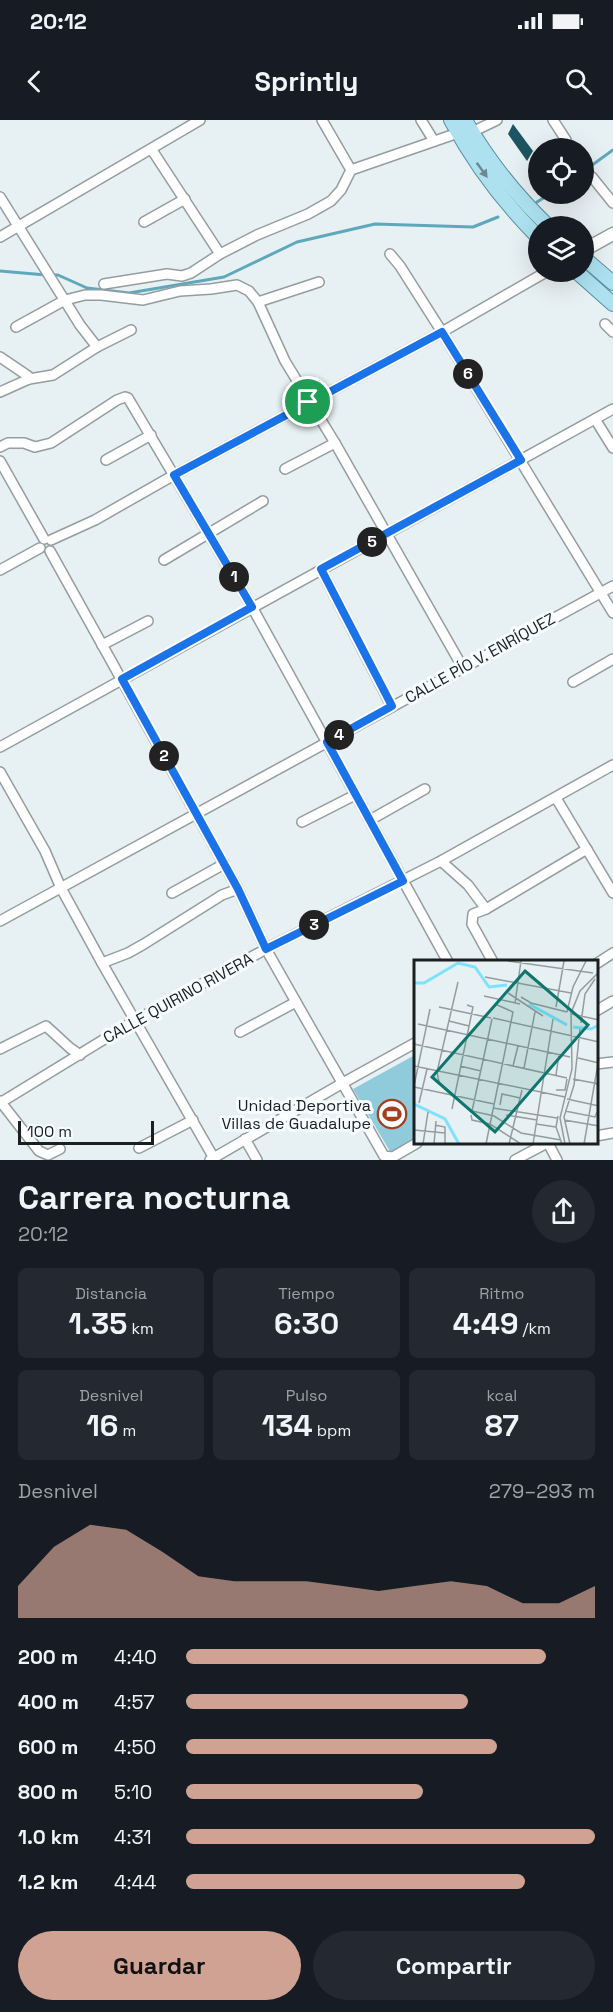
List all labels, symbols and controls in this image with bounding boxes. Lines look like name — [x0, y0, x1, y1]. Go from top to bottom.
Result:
text: 20:12 — [30, 7, 87, 35]
text: Sprintly — [255, 64, 358, 99]
icon: back — [18, 65, 51, 98]
icon: search — [562, 65, 595, 98]
map controls — [528, 138, 594, 282]
button: locate — [528, 138, 594, 204]
one-way arrow — [476, 161, 488, 177]
button: layers — [528, 216, 594, 282]
pin: 6 — [453, 359, 483, 389]
text: 6 — [463, 363, 473, 384]
pin — [282, 376, 333, 427]
icon: arrive — [291, 385, 324, 418]
pin: 5 — [357, 527, 387, 557]
text: 5 — [367, 531, 377, 552]
pin: 1 — [219, 562, 249, 592]
text: 1 — [230, 566, 238, 587]
street label: CALLE PÍO V. ENRÍQUEZ — [401, 608, 559, 708]
pin: 4 — [324, 720, 354, 750]
text: 4 — [334, 724, 344, 745]
pin: 2 — [149, 741, 179, 771]
text: 2 — [159, 745, 169, 766]
pin: 3 — [299, 910, 329, 940]
text: 3 — [309, 914, 319, 935]
street label: CALLE QUIRINO RIVERA — [99, 948, 257, 1048]
inset map — [414, 960, 598, 1145]
place label: Unidad Deportiva Villas de Guadalupe — [221, 1095, 371, 1134]
sports icon: Unidad Deportiva Villas de Guadalupe — [376, 1098, 408, 1130]
scale bar — [18, 1118, 154, 1145]
text: 100 m — [27, 1121, 72, 1142]
text: Carrera nocturna — [18, 1177, 290, 1219]
button: share — [532, 1180, 595, 1243]
text: 20:12 — [18, 1221, 68, 1247]
text: Distancia — [75, 1283, 147, 1304]
text: Tiempo — [278, 1283, 335, 1304]
text: Ritmo — [479, 1283, 524, 1304]
text: 1.35 — [69, 1304, 127, 1343]
text: 6:30 — [274, 1304, 339, 1343]
text: 4:49 — [453, 1304, 518, 1343]
text: km — [127, 1318, 154, 1339]
text: /km — [518, 1318, 551, 1339]
text: Desnivel — [79, 1385, 143, 1406]
text: Pulso — [286, 1385, 327, 1406]
text: kcal — [486, 1385, 517, 1406]
text: 16 — [86, 1406, 118, 1445]
text: 134 — [262, 1406, 313, 1445]
text: 87 — [485, 1406, 519, 1445]
text: m — [118, 1420, 136, 1441]
text: bpm — [313, 1420, 351, 1441]
text: Desnivel — [18, 1478, 98, 1504]
text: 279–293 m — [489, 1478, 595, 1504]
text: 200 m — [18, 1644, 78, 1670]
text: 4:40 — [114, 1644, 157, 1670]
text: 400 m — [18, 1689, 79, 1715]
text: 4:57 — [114, 1689, 155, 1715]
text: 600 m — [18, 1734, 78, 1760]
text: 4:50 — [114, 1734, 156, 1760]
text: 800 m — [18, 1779, 78, 1805]
text: 5:10 — [114, 1779, 152, 1805]
text: 1.0 km — [18, 1824, 79, 1850]
text: 4:31 — [114, 1824, 152, 1850]
text: 1.2 km — [18, 1869, 78, 1895]
text: 4:44 — [114, 1869, 157, 1895]
button: Guardar — [18, 1931, 301, 2000]
button: Compartir — [313, 1931, 595, 2000]

